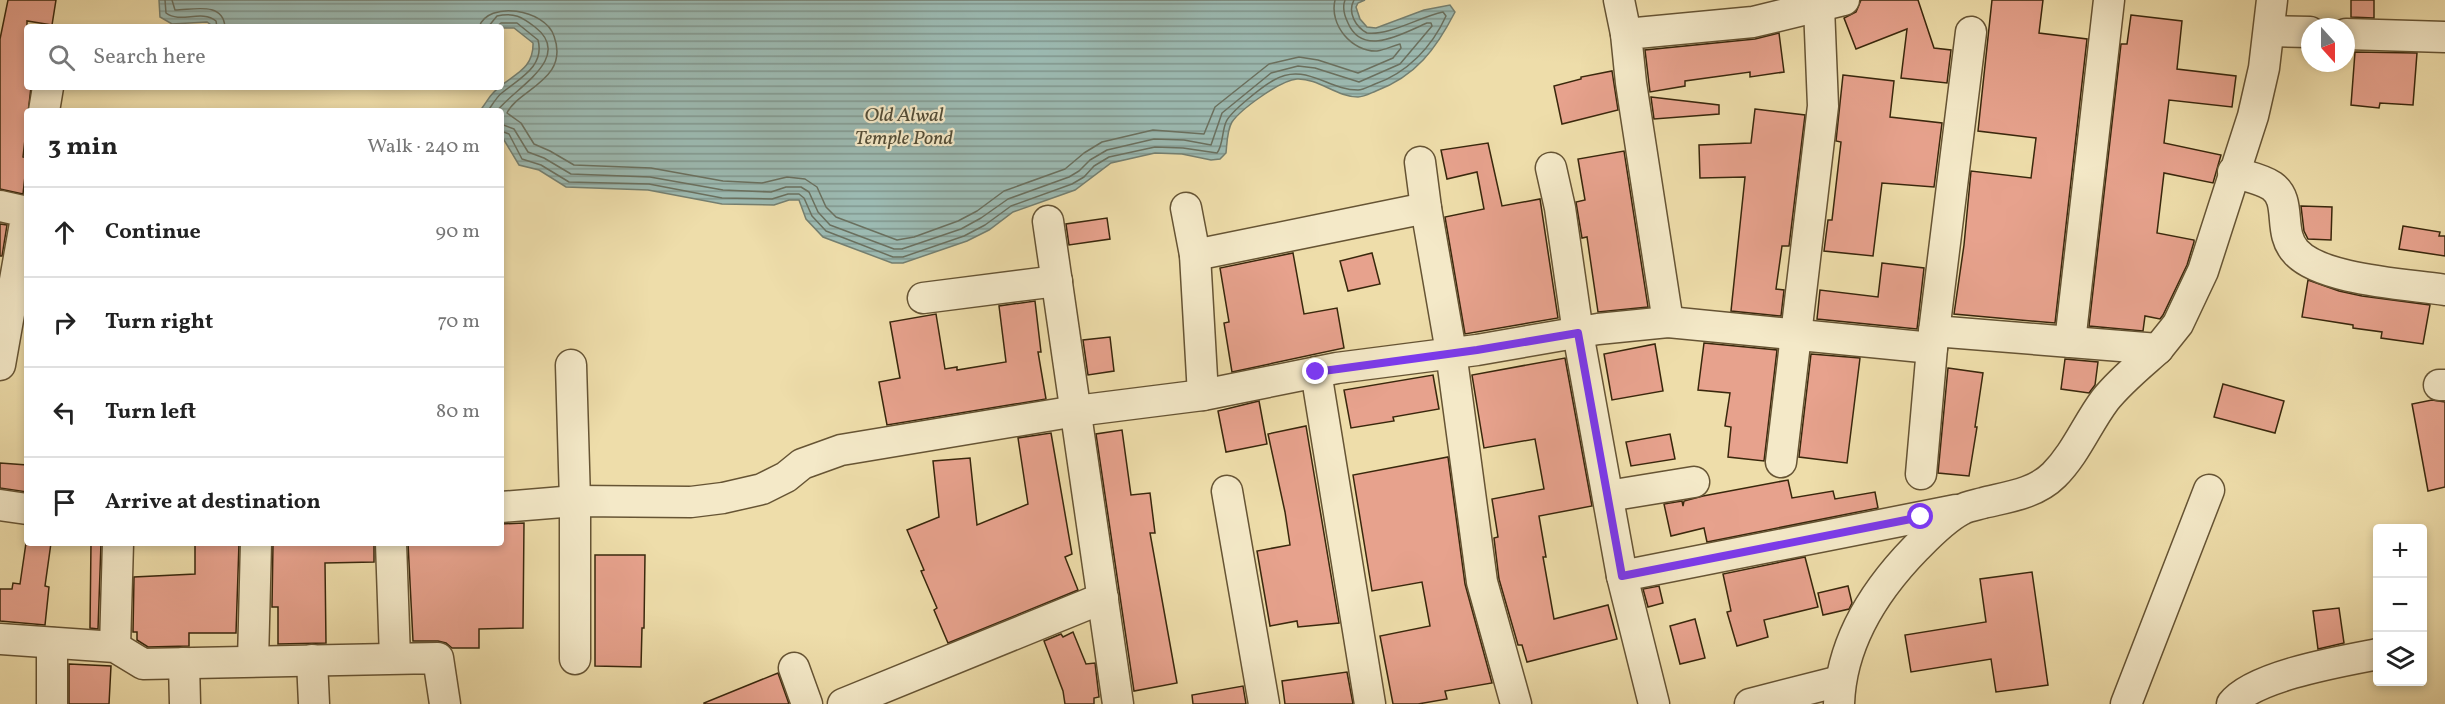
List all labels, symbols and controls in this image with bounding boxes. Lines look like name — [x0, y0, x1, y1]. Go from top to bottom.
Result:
north arrow — [2301, 18, 2355, 72]
search box — [24, 24, 504, 90]
icon: search — [45, 41, 78, 74]
text: Search here — [93, 42, 206, 73]
water label: Old Alwal Temple Pond — [855, 102, 953, 153]
text: 3 min — [48, 129, 118, 165]
text: Walk · 240 m — [367, 133, 480, 161]
icon: ahead — [48, 216, 81, 249]
text: Continue — [105, 217, 201, 248]
text: 90 m — [436, 218, 480, 246]
icon: right — [48, 306, 81, 339]
text: Turn right — [105, 307, 213, 338]
text: 70 m — [437, 308, 480, 336]
route end — [1302, 358, 1328, 384]
icon: left — [48, 396, 81, 429]
text: Turn left — [105, 397, 196, 428]
text: 80 m — [436, 398, 480, 426]
icon: arrive — [48, 486, 81, 519]
text: Arrive at destination — [105, 487, 321, 518]
route start — [1907, 503, 1933, 529]
map controls — [2373, 524, 2427, 686]
button: + — [2373, 524, 2427, 578]
button: − — [2373, 578, 2427, 632]
button: layers — [2373, 632, 2427, 686]

